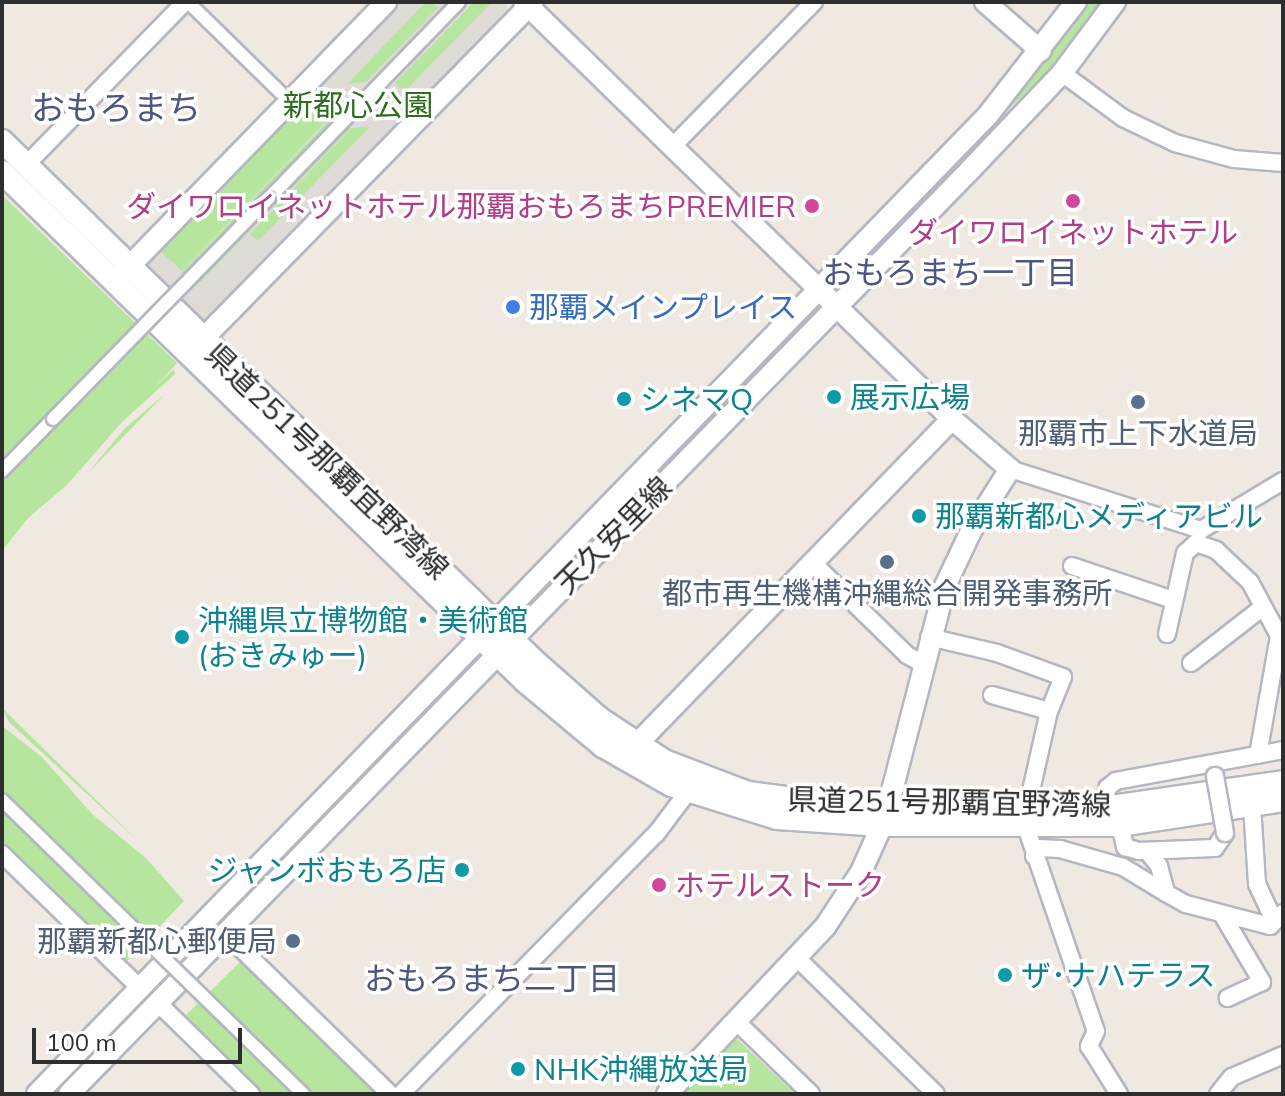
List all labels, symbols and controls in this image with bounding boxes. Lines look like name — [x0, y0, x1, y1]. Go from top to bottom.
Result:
park label: 新都心公園 — [283, 87, 433, 123]
district label: おもろまち — [31, 88, 201, 128]
place label: ダイワロイネットホテル那覇おもろまちPREMIER — [126, 188, 796, 224]
marker: ダイワロイネットホテル — [1064, 192, 1082, 210]
marker: ダイワロイネットホテル那覇おもろまちPREMIER — [803, 197, 821, 215]
place label: ダイワロイネットホテル — [908, 214, 1238, 250]
district label: おもろまち一丁目 — [822, 253, 1078, 291]
place label: 那覇メインプレイス — [529, 289, 799, 325]
marker: 那覇メインプレイス — [504, 298, 522, 316]
street label: 県道251号那覇宜野湾線 — [198, 336, 456, 586]
place label: 展示広場 — [850, 379, 970, 415]
place label: シネマQ — [640, 381, 753, 417]
marker: 展示広場 — [825, 388, 843, 406]
marker: シネマQ — [615, 390, 633, 408]
marker: 那覇市上下水道局 — [1129, 393, 1147, 411]
place label: 那覇市上下水道局 — [1018, 415, 1258, 451]
street label: 天久安里線 — [547, 469, 679, 601]
place label: 那覇新都心メディアビル — [935, 498, 1265, 534]
marker: 那覇新都心メディアビル — [910, 507, 928, 525]
marker: 都市再生機構沖縄総合開発事務所 — [878, 553, 896, 571]
place label: 都市再生機構沖縄総合開発事務所 — [662, 575, 1112, 611]
place label: 沖縄県立博物館・美術館 (おきみゅー) — [198, 602, 528, 672]
marker: 沖縄県立博物館・美術館 (おきみゅー) — [173, 628, 191, 646]
street label: 県道251号那覇宜野湾線 — [787, 781, 1111, 823]
place label: ジャンボおもろ店 — [206, 852, 446, 888]
marker: ジャンボおもろ店 — [453, 861, 471, 879]
place label: ホテルストーク — [675, 867, 885, 903]
marker: ホテルストーク — [650, 876, 668, 894]
place label: 那覇新都心郵便局 — [37, 923, 277, 959]
marker: 那覇新都心郵便局 — [284, 932, 302, 950]
place label: ザ･ナハテラス — [1021, 957, 1216, 993]
district label: おもろまち二丁目 — [364, 959, 620, 997]
marker: ザ･ナハテラス — [996, 966, 1014, 984]
scale bar — [36, 1012, 246, 1062]
text: 100 m — [46, 1027, 117, 1057]
place label: NHK沖縄放送局 — [534, 1051, 748, 1087]
marker: NHK沖縄放送局 — [509, 1060, 527, 1078]

